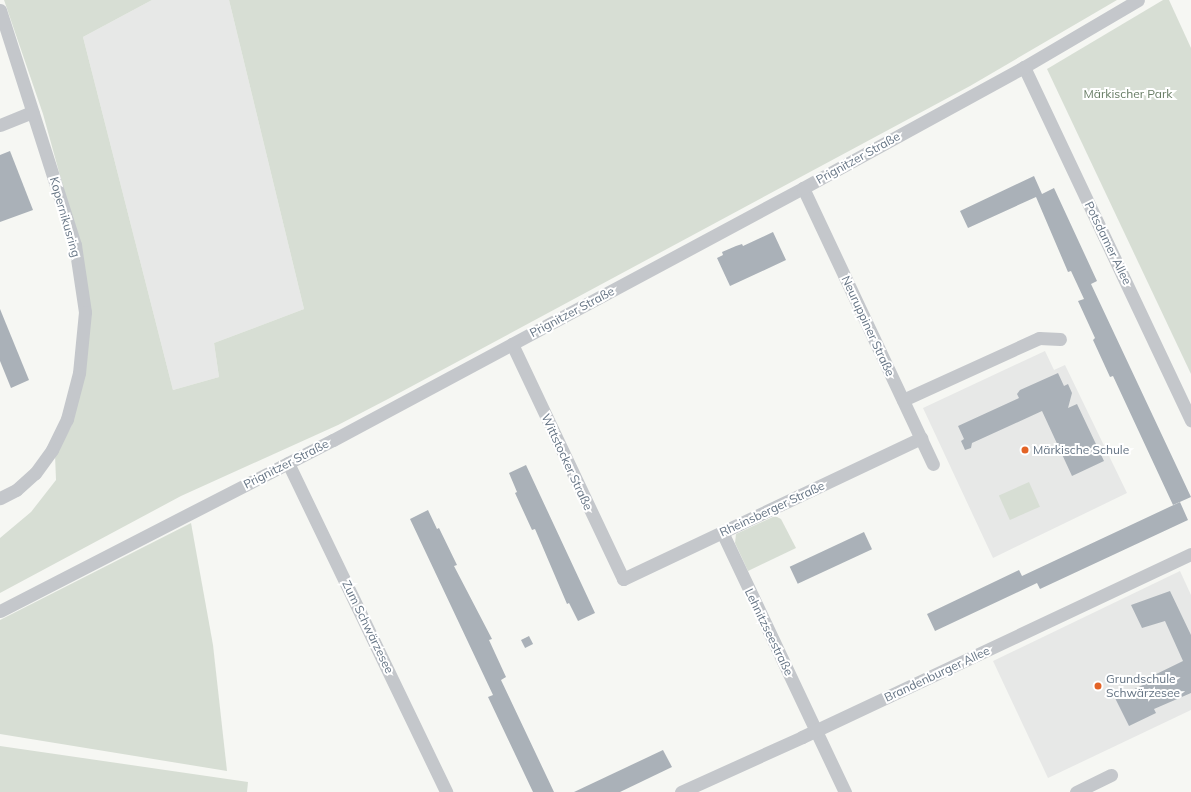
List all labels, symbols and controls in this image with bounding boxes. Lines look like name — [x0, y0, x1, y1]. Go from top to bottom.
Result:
park label: Märkischer Park — [1083, 87, 1173, 101]
street label: Prignitzer Straße — [814, 129, 902, 187]
street label: Kopernikusring — [47, 175, 83, 259]
street label: Potsdamer Allee — [1082, 199, 1134, 287]
street label: Neuruppiner Straße — [838, 273, 898, 379]
street label: Prignitzer Straße — [527, 284, 617, 340]
street label: Wittstocker Straße — [538, 412, 596, 512]
street label: Prignitzer Straße — [241, 436, 331, 492]
place label: Märkische Schule — [1033, 443, 1129, 457]
marker: Märkische Schule — [1020, 445, 1030, 455]
street label: Rheinsberger Straße — [717, 478, 827, 540]
street label: Zum Schwärzesee — [339, 578, 397, 676]
street label: Lehnitzseestraße — [742, 586, 796, 678]
street label: Brandenburger Allee — [882, 643, 992, 705]
place label: Grundschule Schwärzesee — [1106, 672, 1180, 700]
marker: Grundschule Schwärzesee — [1093, 681, 1103, 691]

